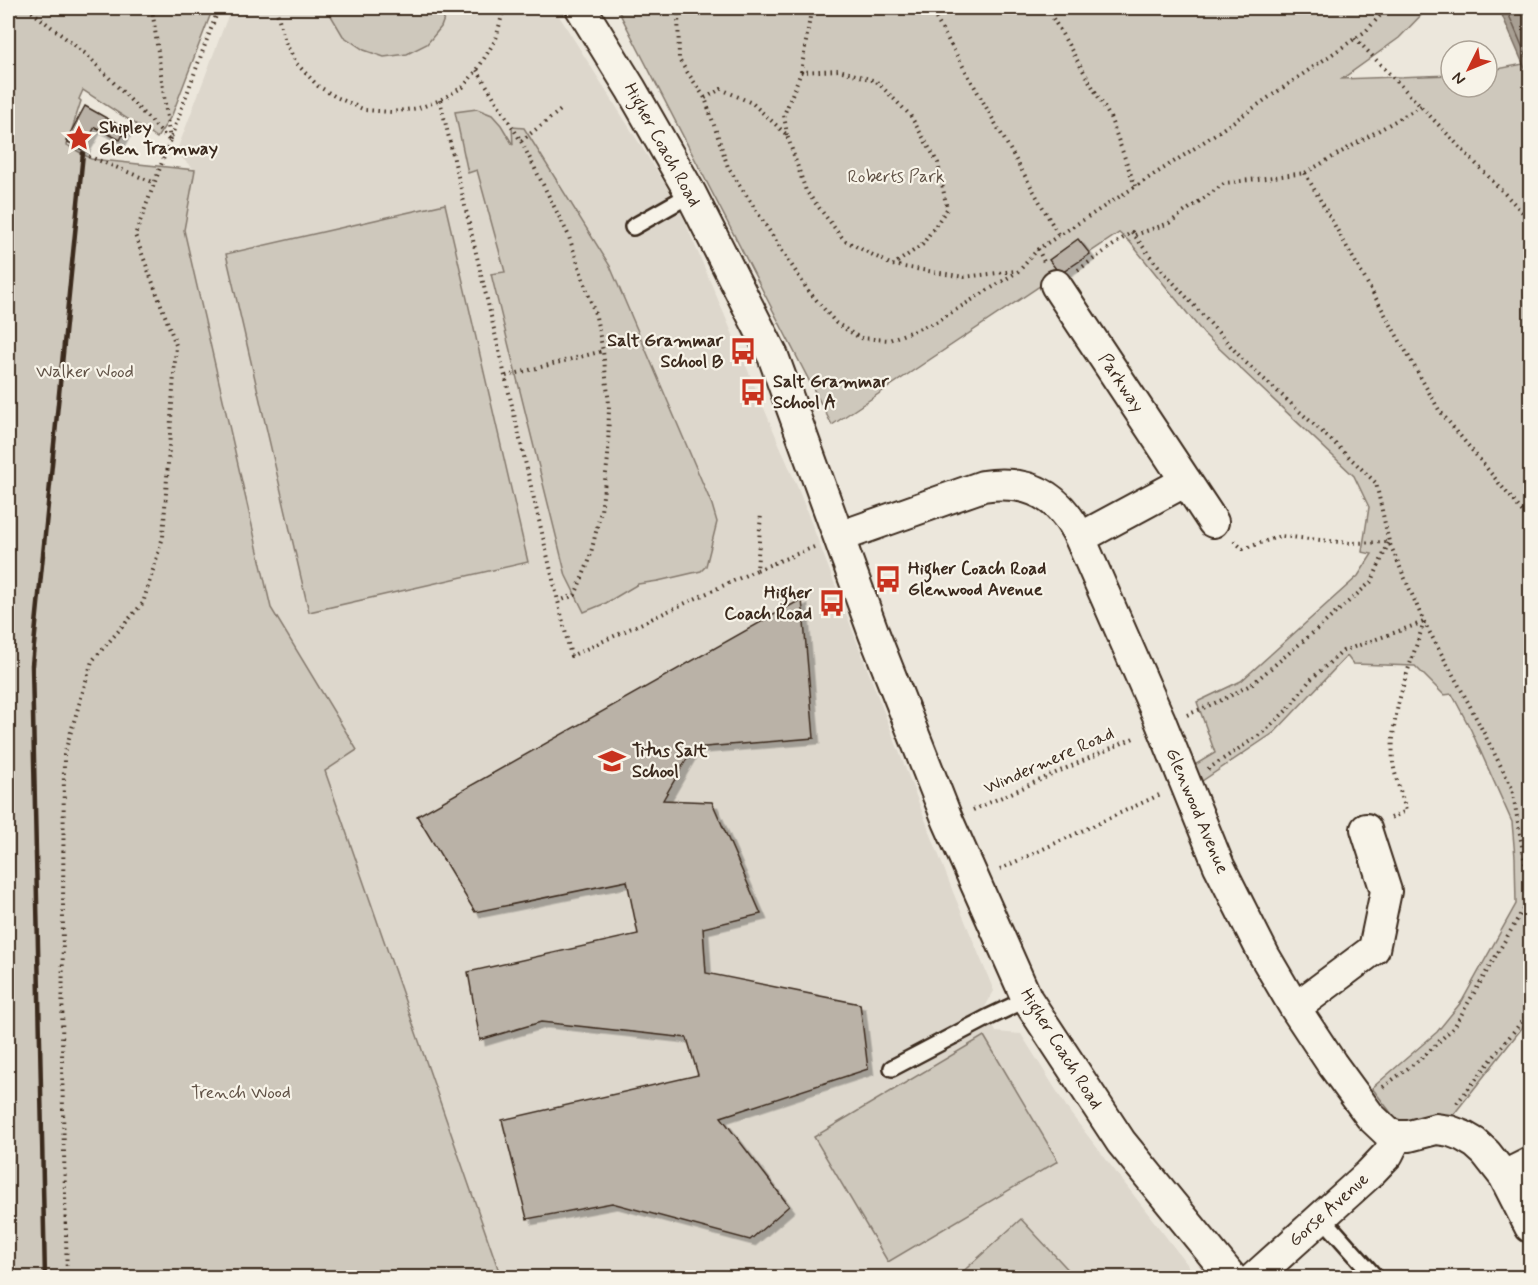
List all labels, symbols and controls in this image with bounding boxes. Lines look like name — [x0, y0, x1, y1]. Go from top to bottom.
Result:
north arrow — [1439, 39, 1499, 99]
text: N — [1448, 67, 1470, 89]
street label: Higher Coach Road — [616, 79, 706, 212]
place label: Shipley Glen Tramway — [99, 116, 218, 161]
place icon: Shipley Glen Tramway — [64, 123, 94, 153]
park label: Roberts Park — [847, 165, 945, 189]
place label: Salt Grammar School B — [607, 329, 724, 374]
bus stop icon: Salt Grammar School B — [728, 336, 758, 366]
street label: Parkway — [1093, 349, 1149, 417]
park label: Walker Wood — [36, 360, 134, 384]
place label: Salt Grammar School A — [773, 370, 889, 415]
bus stop icon: Salt Grammar School A — [738, 377, 768, 407]
place label: Higher Coach Road Glenwood Avenue — [908, 557, 1046, 602]
bus stop icon: Higher Coach Road Glenwood Avenue — [873, 564, 903, 594]
place label: Higher Coach Road — [724, 581, 812, 626]
bus stop icon: Higher Coach Road — [817, 588, 847, 618]
street label: Windermere Road — [980, 722, 1118, 800]
place label: Titus Salt School — [632, 739, 708, 784]
street label: Glenwood Avenue — [1160, 744, 1234, 878]
school or university icon: Titus Salt School — [597, 746, 627, 776]
street label: Higher Coach Road — [1013, 984, 1108, 1115]
park label: Trench Wood — [191, 1081, 291, 1105]
street label: Gorse Avenue — [1284, 1167, 1374, 1253]

